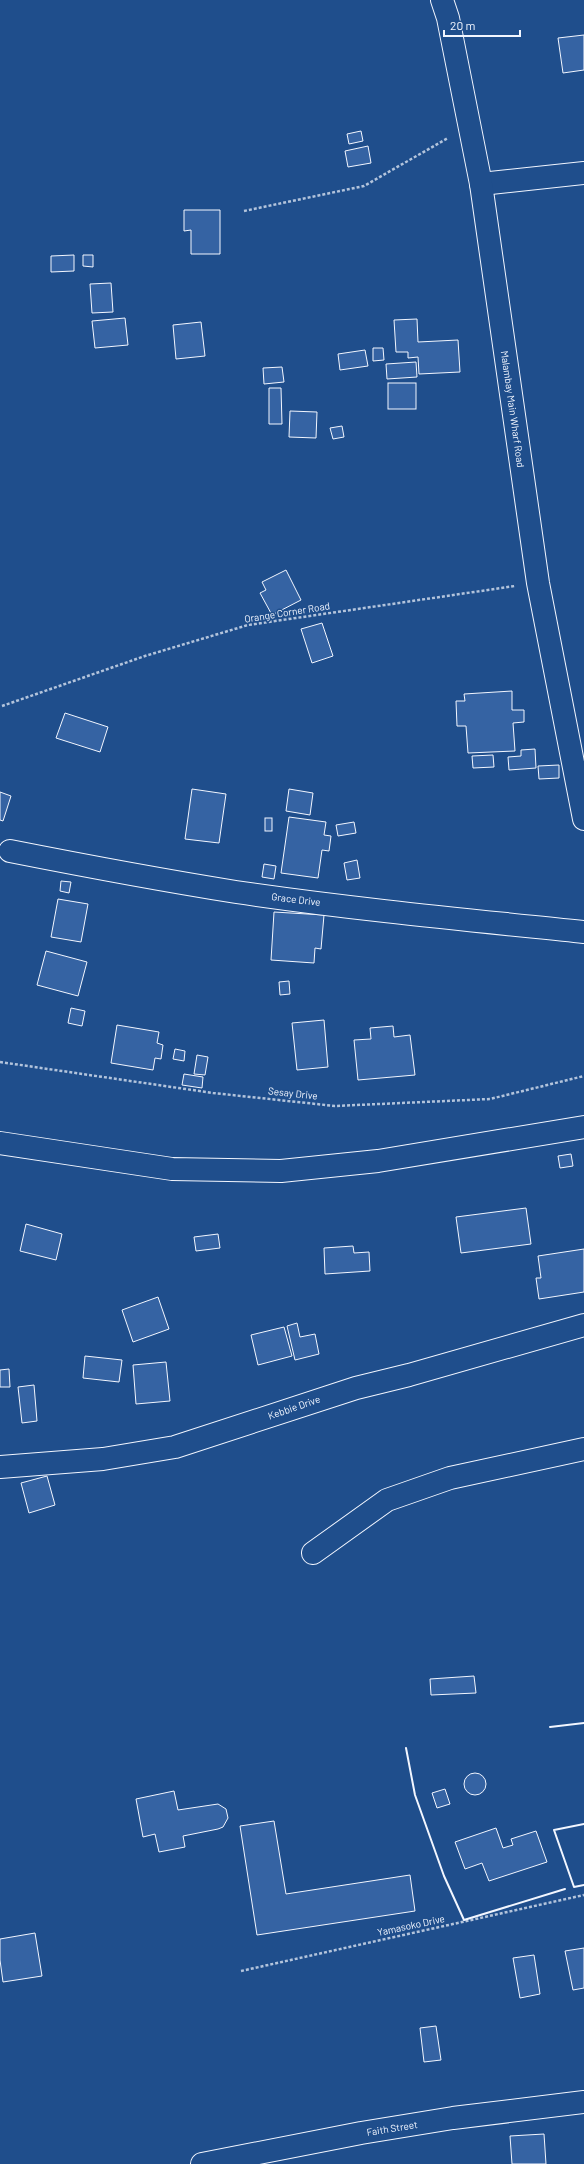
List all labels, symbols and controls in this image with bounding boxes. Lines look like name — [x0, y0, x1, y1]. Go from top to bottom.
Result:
scale bar — [444, 12, 520, 38]
text: 20 m — [450, 18, 476, 32]
street label: Malambay Main Wharf Road — [499, 350, 527, 468]
street label: Orange Corner Road — [243, 599, 331, 625]
street label: Grace Drive — [271, 890, 321, 908]
street label: Sesay Drive — [268, 1084, 318, 1102]
street label: Kebbie Drive — [266, 1392, 322, 1422]
street label: Yamasoko Drive — [376, 1912, 446, 1938]
street label: Faith Street — [366, 2118, 419, 2138]

